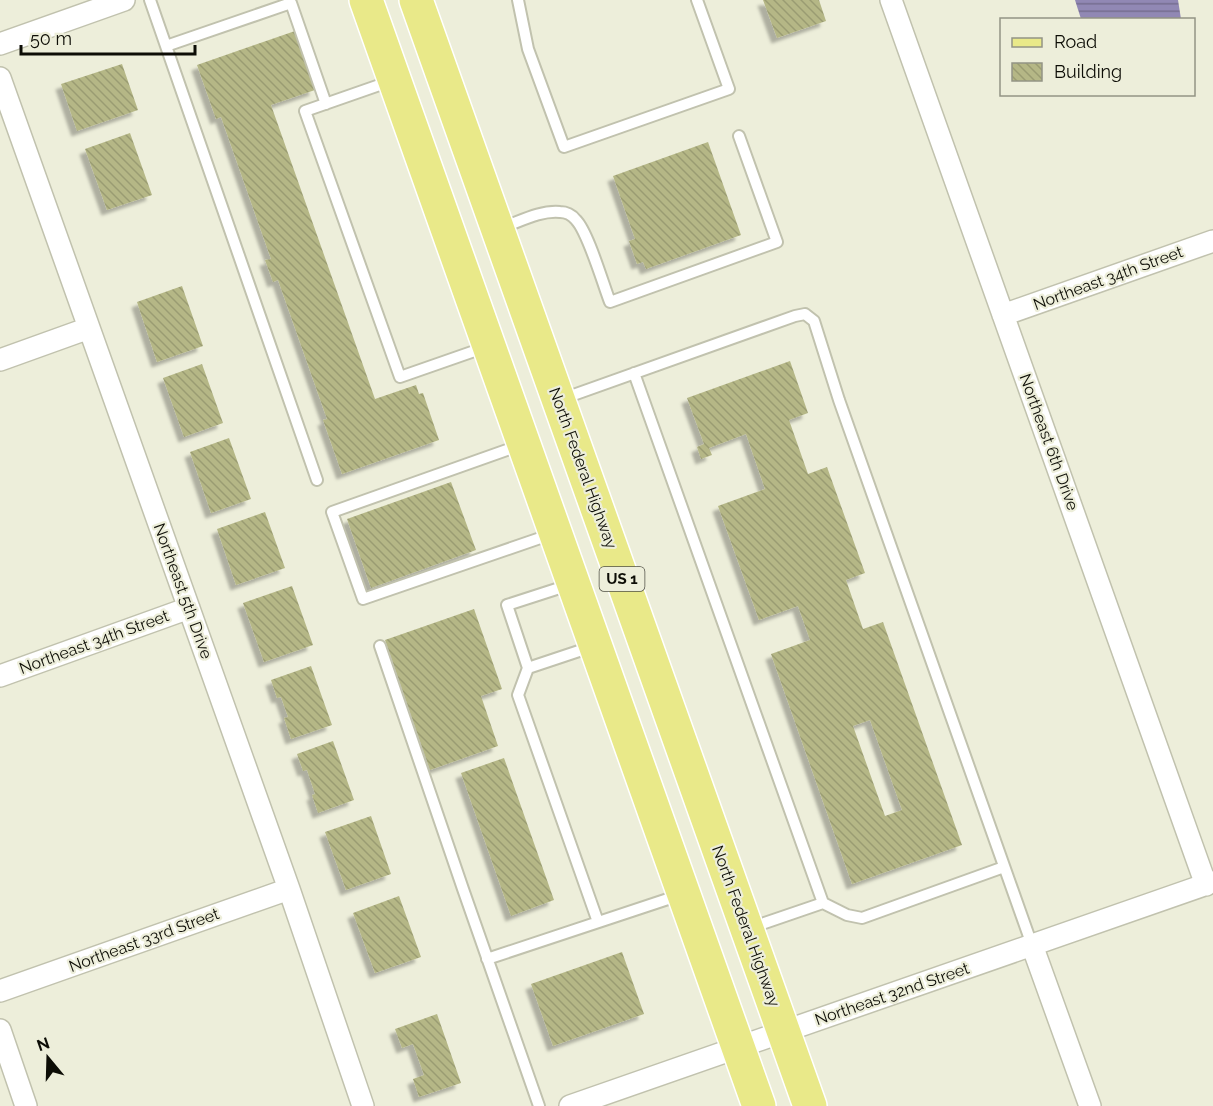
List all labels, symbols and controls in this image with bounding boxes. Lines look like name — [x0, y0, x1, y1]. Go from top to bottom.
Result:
scale bar — [21, 18, 195, 56]
legend — [1000, 18, 1195, 96]
text: 50 m — [30, 28, 72, 49]
text: Road — [1054, 31, 1097, 52]
text: Building — [1054, 61, 1122, 82]
street label: Northeast 34th Street — [1031, 242, 1186, 314]
street label: Northeast 6th Drive — [1015, 371, 1083, 513]
street label: North Federal Highway — [545, 385, 621, 552]
street label: Northeast 5th Drive — [150, 521, 216, 661]
road number: US 1 — [600, 567, 644, 591]
street label: Northeast 34th Street — [17, 606, 172, 678]
street label: North Federal Highway — [708, 843, 784, 1010]
street label: Northeast 33rd Street — [66, 904, 222, 976]
street label: Northeast 32nd Street — [812, 958, 972, 1029]
north arrow — [18, 1028, 78, 1088]
text: N — [34, 1033, 52, 1055]

